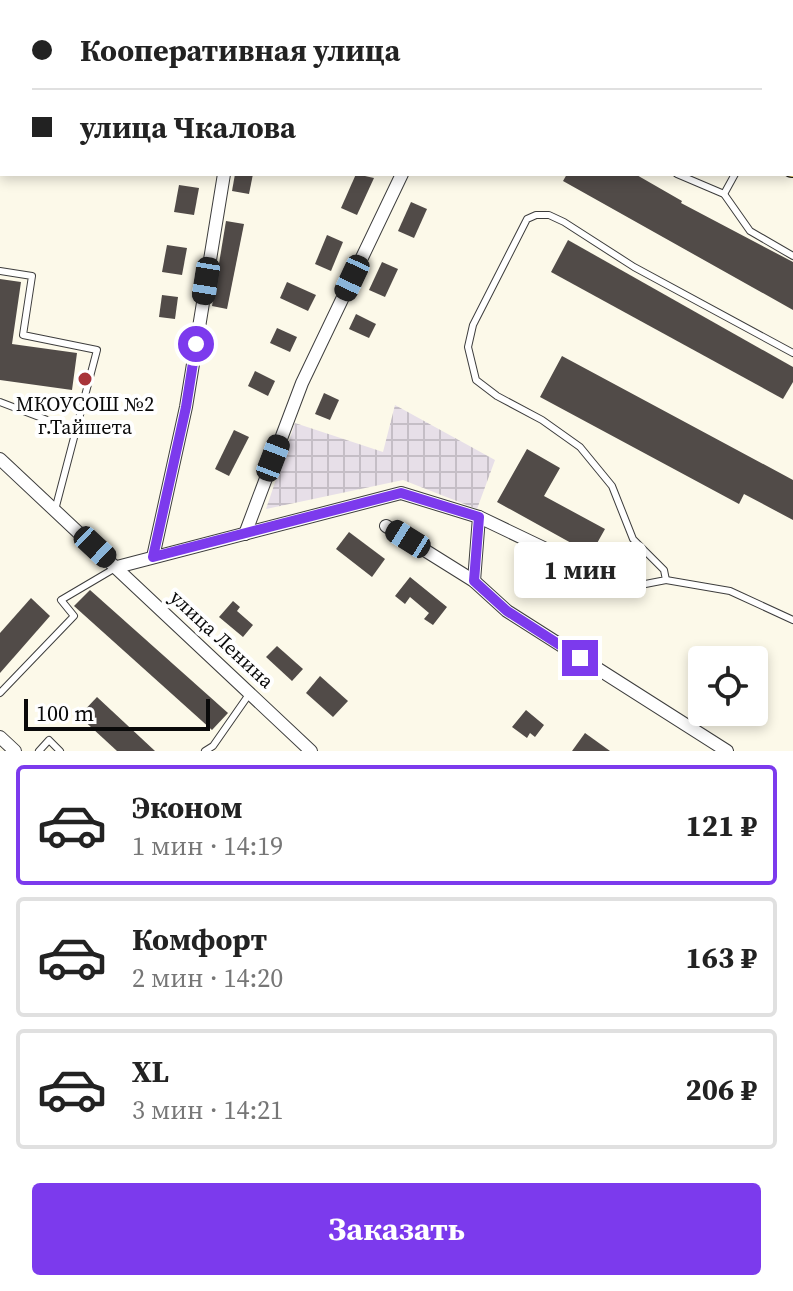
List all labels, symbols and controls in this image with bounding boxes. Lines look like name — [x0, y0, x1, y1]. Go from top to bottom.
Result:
text: Кооперативная улица — [80, 30, 400, 71]
text: улица Чкалова — [80, 107, 296, 148]
car — [331, 251, 373, 305]
car — [190, 255, 222, 307]
route start — [178, 326, 214, 362]
marker: МКОУСОШ №2 г.Тайшета — [76, 370, 94, 388]
place label: МКОУСОШ №2 г.Тайшета — [16, 390, 154, 441]
car — [253, 431, 293, 485]
car — [381, 516, 435, 562]
car — [69, 522, 121, 572]
callout: 1 мин — [514, 542, 646, 598]
text: 1 мин — [544, 552, 616, 588]
street label: улица Ленина — [164, 583, 281, 695]
route end — [562, 640, 598, 676]
map controls — [688, 646, 768, 726]
button: locate — [688, 646, 768, 726]
scale bar — [24, 695, 210, 731]
text: 100 m — [36, 698, 94, 728]
text: Эконом — [132, 787, 243, 828]
icon: car — [36, 789, 108, 861]
text: 121 ₽ — [686, 805, 757, 846]
text: 1 мин · 14:19 — [132, 828, 283, 864]
text: Комфорт — [132, 919, 267, 960]
icon: car — [36, 921, 108, 993]
text: 163 ₽ — [686, 937, 757, 978]
text: 2 мин · 14:20 — [132, 960, 283, 996]
text: XL — [132, 1051, 169, 1092]
icon: car — [36, 1053, 108, 1125]
text: 206 ₽ — [686, 1069, 757, 1110]
text: 3 мин · 14:21 — [132, 1092, 283, 1128]
button: Заказать — [32, 1183, 761, 1275]

